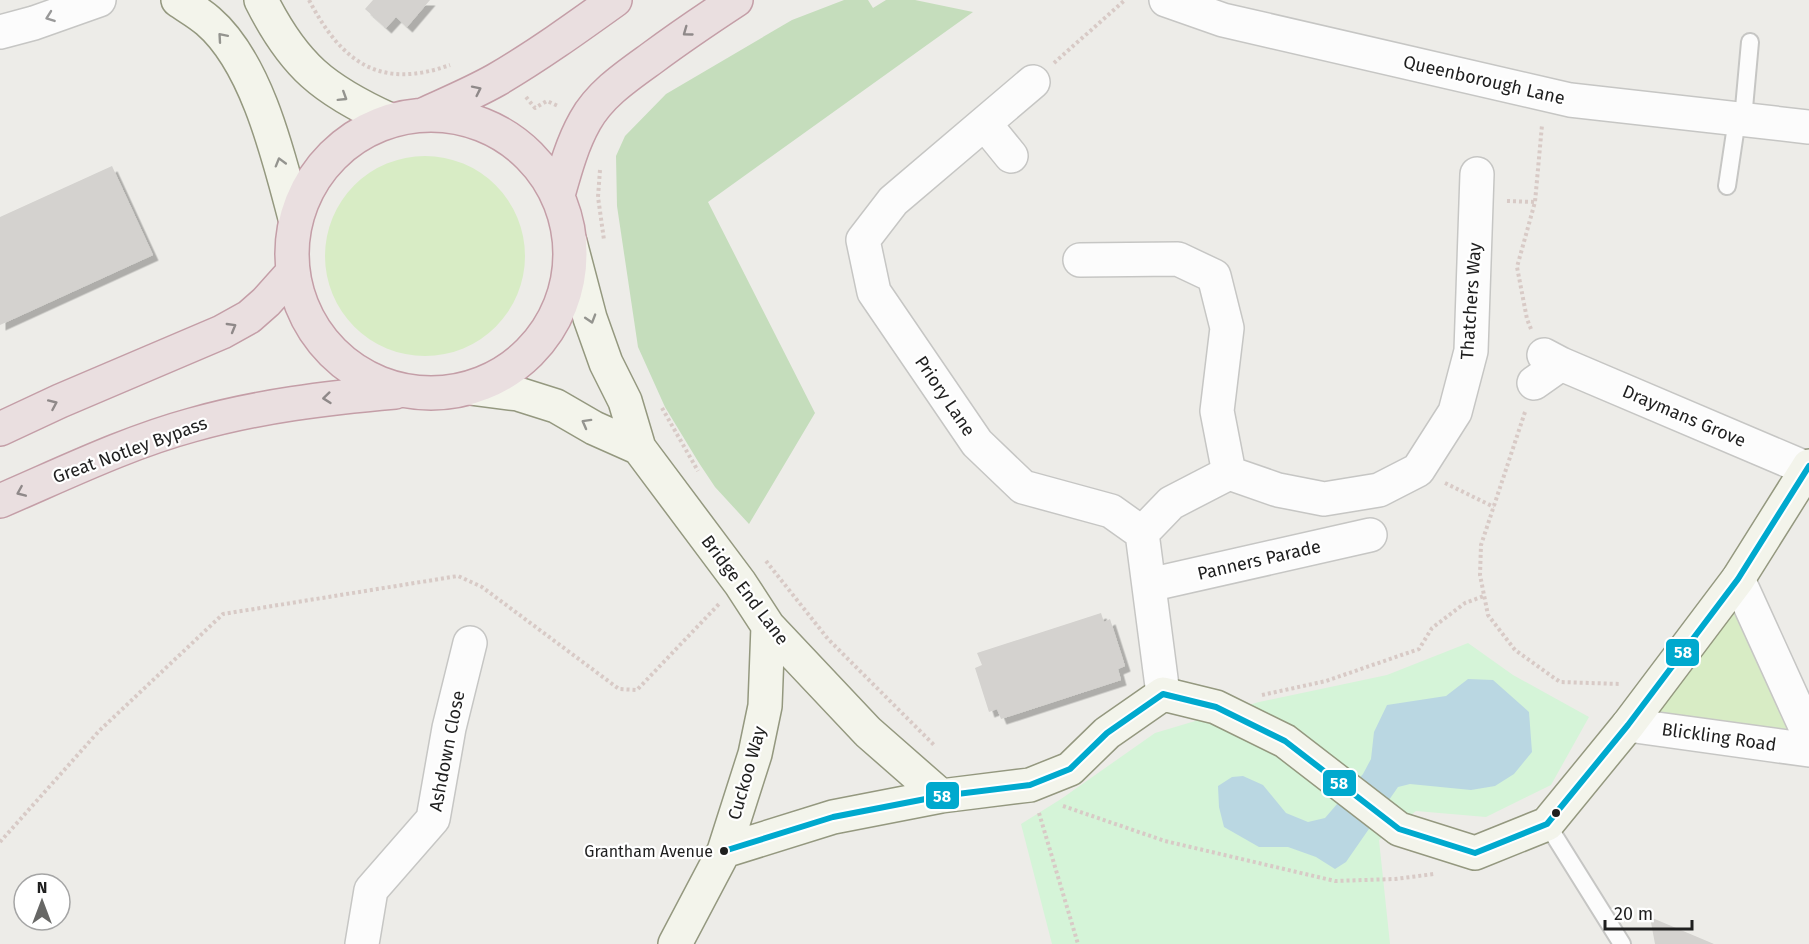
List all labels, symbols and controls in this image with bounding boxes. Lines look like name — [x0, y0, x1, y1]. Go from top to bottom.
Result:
one-way arrow — [45, 10, 56, 23]
one-way arrow — [682, 25, 693, 36]
one-way arrow — [218, 33, 229, 44]
street label: Queenborough Lane — [1401, 51, 1567, 109]
one-way arrow — [470, 85, 481, 97]
one-way arrow — [337, 89, 347, 101]
one-way arrow — [274, 157, 287, 167]
street label: Thatchers Way — [1456, 242, 1486, 360]
one-way arrow — [584, 313, 596, 323]
one-way arrow — [226, 322, 236, 334]
street label: Priory Lane — [910, 352, 980, 440]
street label: Draymans Grove — [1619, 380, 1749, 452]
one-way arrow — [322, 391, 331, 404]
one-way arrow — [47, 400, 58, 412]
street label: Great Notley Bypass — [50, 412, 210, 488]
one-way arrow — [582, 419, 592, 430]
one-way arrow — [17, 485, 28, 497]
street label: Bridge End Lane — [697, 531, 793, 649]
street label: Panners Parade — [1195, 535, 1323, 585]
line badge: 58 — [1665, 638, 1700, 667]
text: 58 — [1674, 643, 1692, 662]
street label: Ashdown Close — [425, 689, 469, 813]
street label: Blickling Road — [1660, 718, 1778, 756]
street label: Cuckoo Way — [723, 724, 771, 822]
line badge: 58 — [1322, 769, 1357, 797]
text: 58 — [1330, 774, 1348, 793]
line badge: 58 — [925, 781, 960, 810]
text: 58 — [933, 787, 951, 806]
unlabelled marker — [1550, 807, 1562, 819]
place label: Grantham Avenue — [584, 842, 713, 861]
marker: Grantham Avenue — [718, 845, 730, 857]
north arrow — [12, 872, 72, 932]
text: N — [37, 878, 47, 897]
scale bar — [1605, 893, 1692, 931]
text: 20 m — [1614, 903, 1653, 925]

